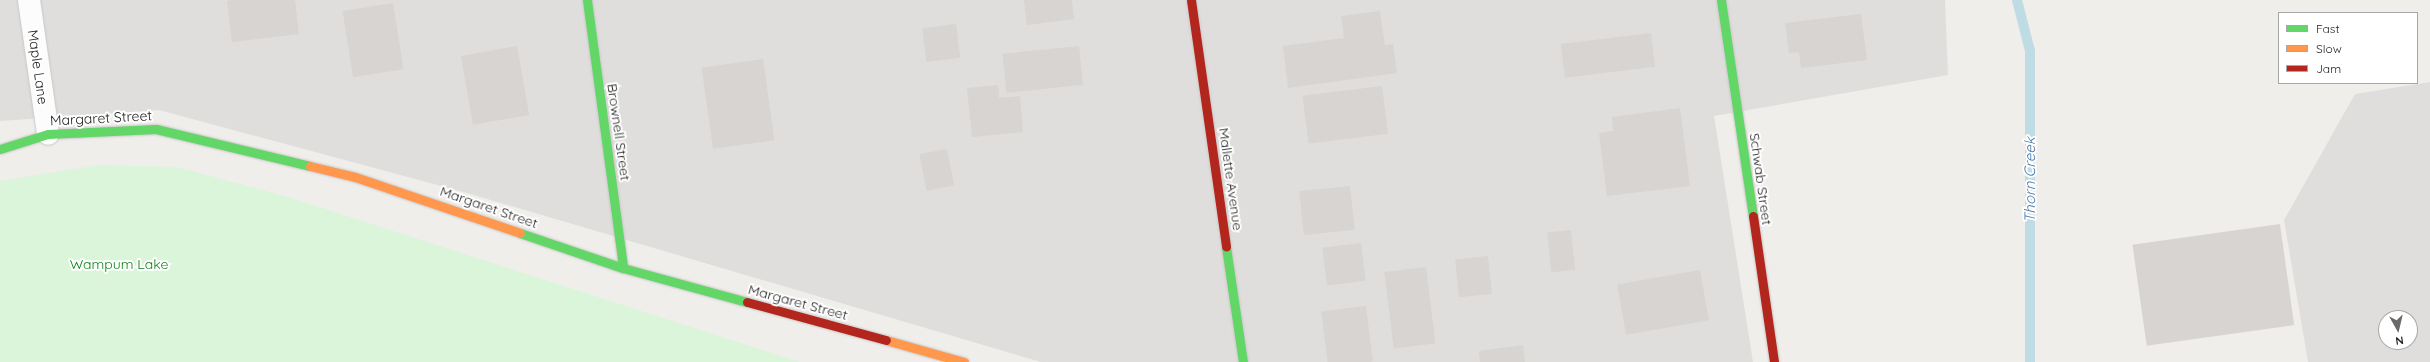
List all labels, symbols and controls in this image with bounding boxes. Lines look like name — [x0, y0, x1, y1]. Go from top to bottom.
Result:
legend — [2278, 12, 2418, 84]
text: Fast — [2316, 21, 2340, 36]
street label: Maple Lane — [24, 29, 52, 105]
text: Slow — [2316, 41, 2342, 56]
text: Jam — [2316, 61, 2341, 76]
street label: Brownell Street — [604, 82, 634, 182]
street label: Margaret Street — [50, 107, 152, 129]
street label: Mallette Avenue — [1215, 127, 1247, 231]
street label: Schwab Street — [1746, 132, 1776, 226]
water label: Thorn Creek — [2021, 137, 2039, 223]
street label: Margaret Street — [438, 182, 540, 232]
park label: Wampum Lake — [70, 256, 168, 272]
street label: Margaret Street — [746, 281, 850, 323]
north arrow — [2378, 310, 2418, 350]
text: N — [2395, 333, 2405, 348]

